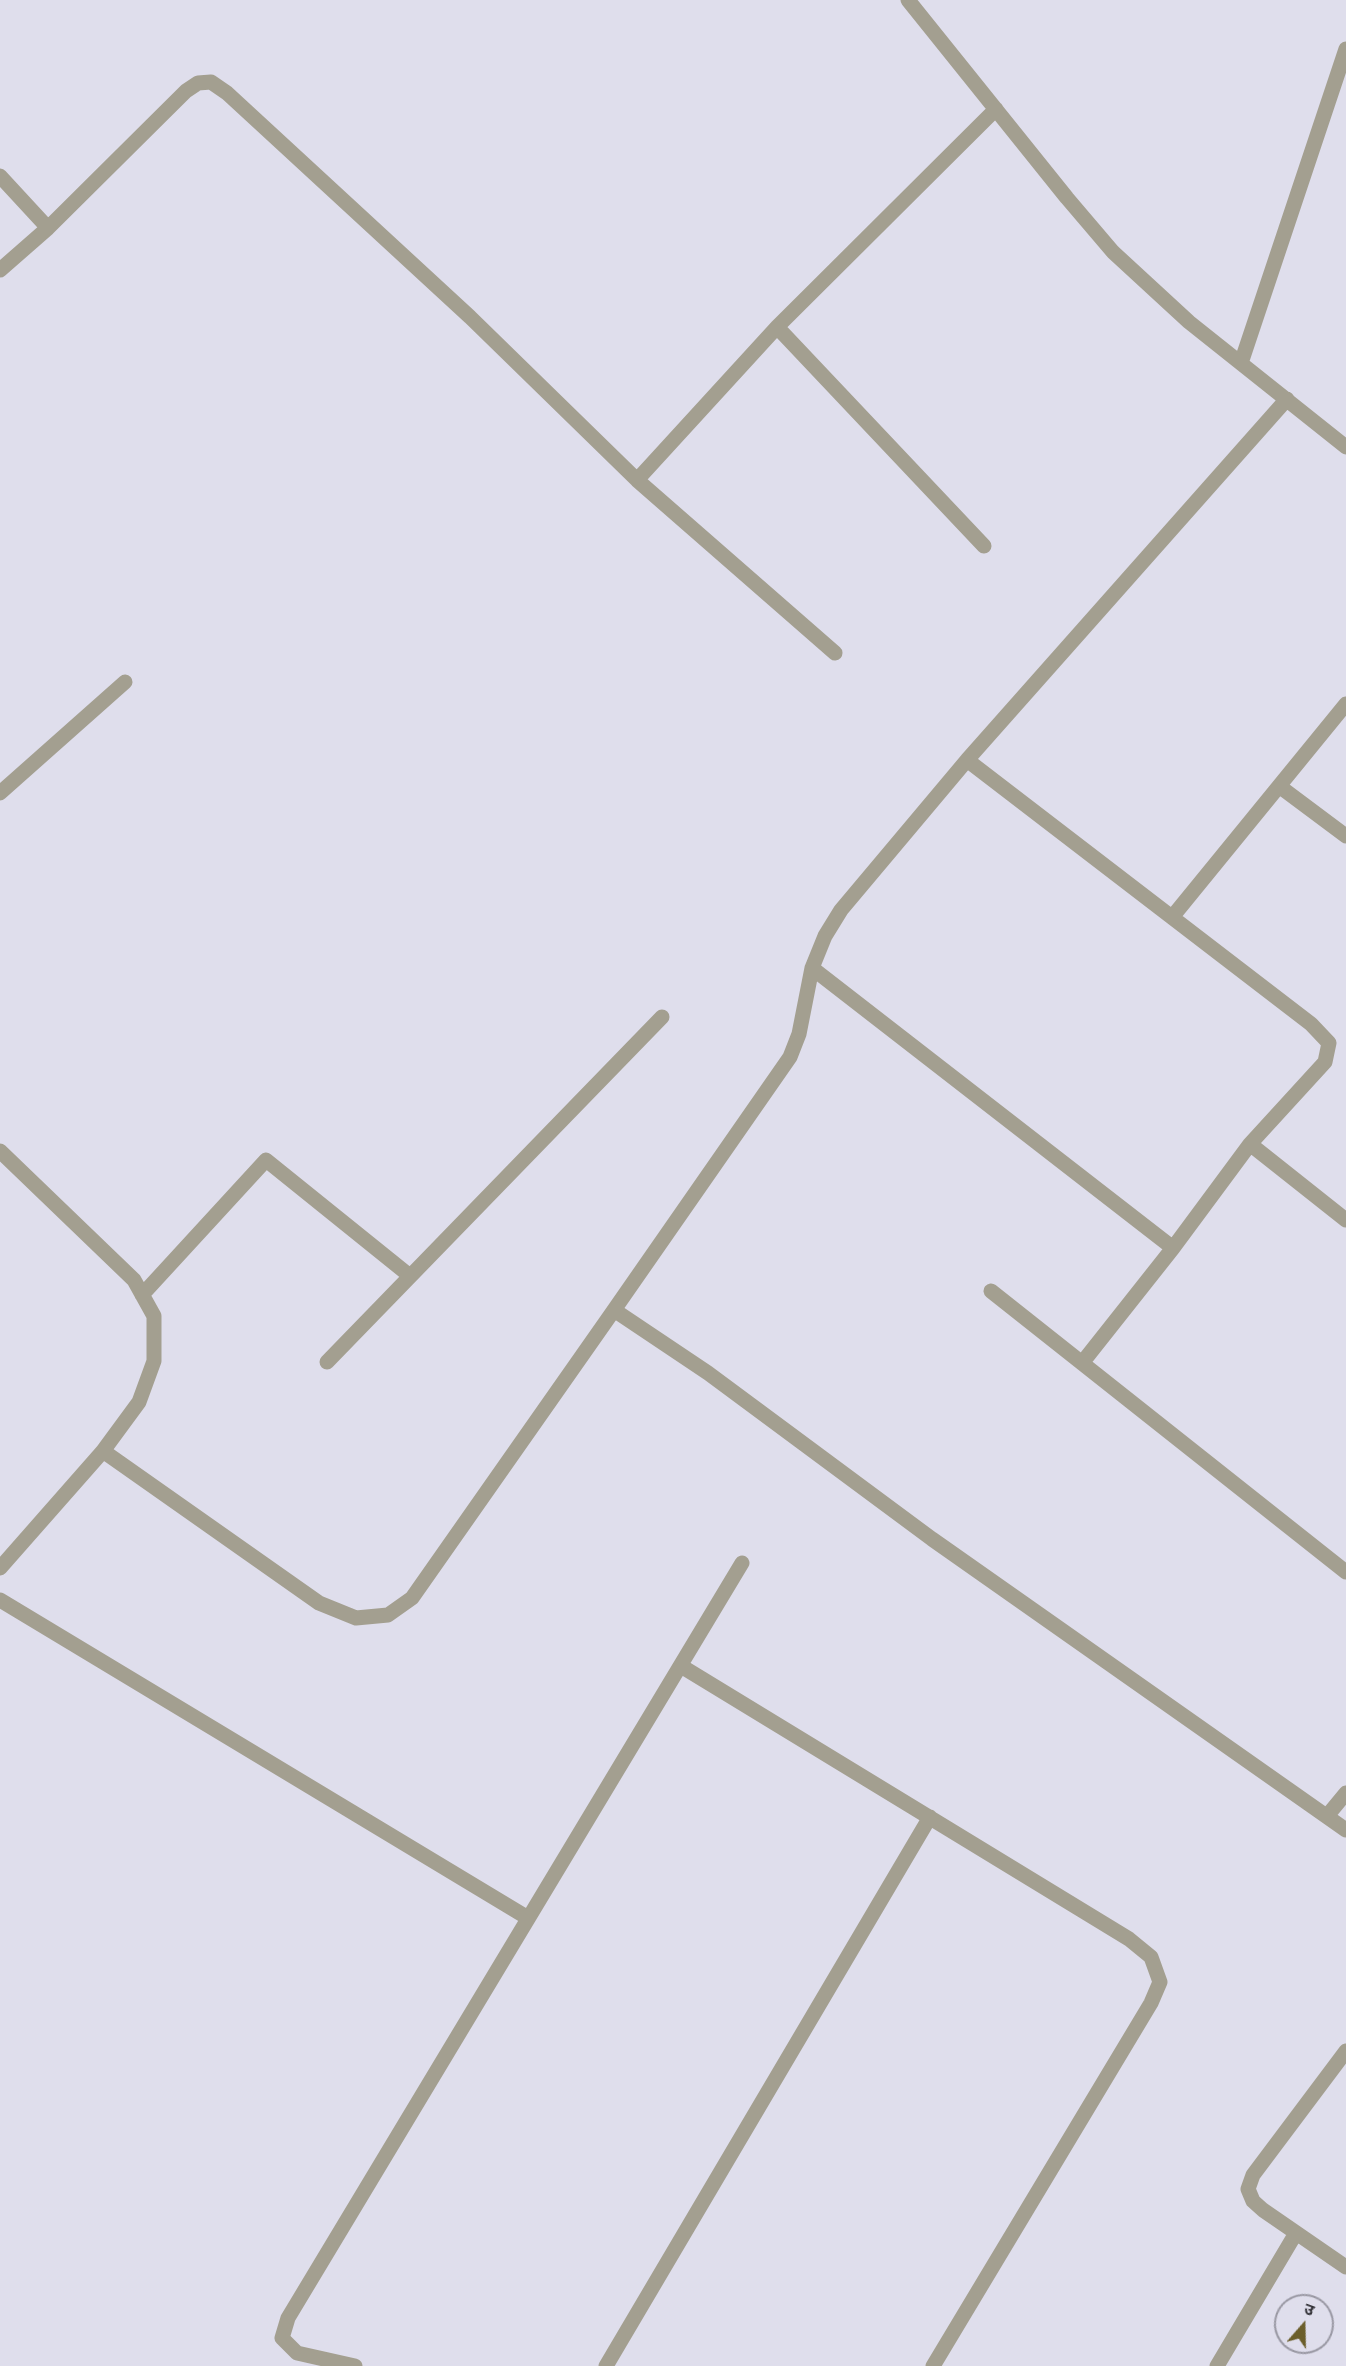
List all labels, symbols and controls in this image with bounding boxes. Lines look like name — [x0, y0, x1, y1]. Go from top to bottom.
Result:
north arrow — [1274, 2294, 1334, 2354]
text: उ — [1302, 2298, 1317, 2320]

